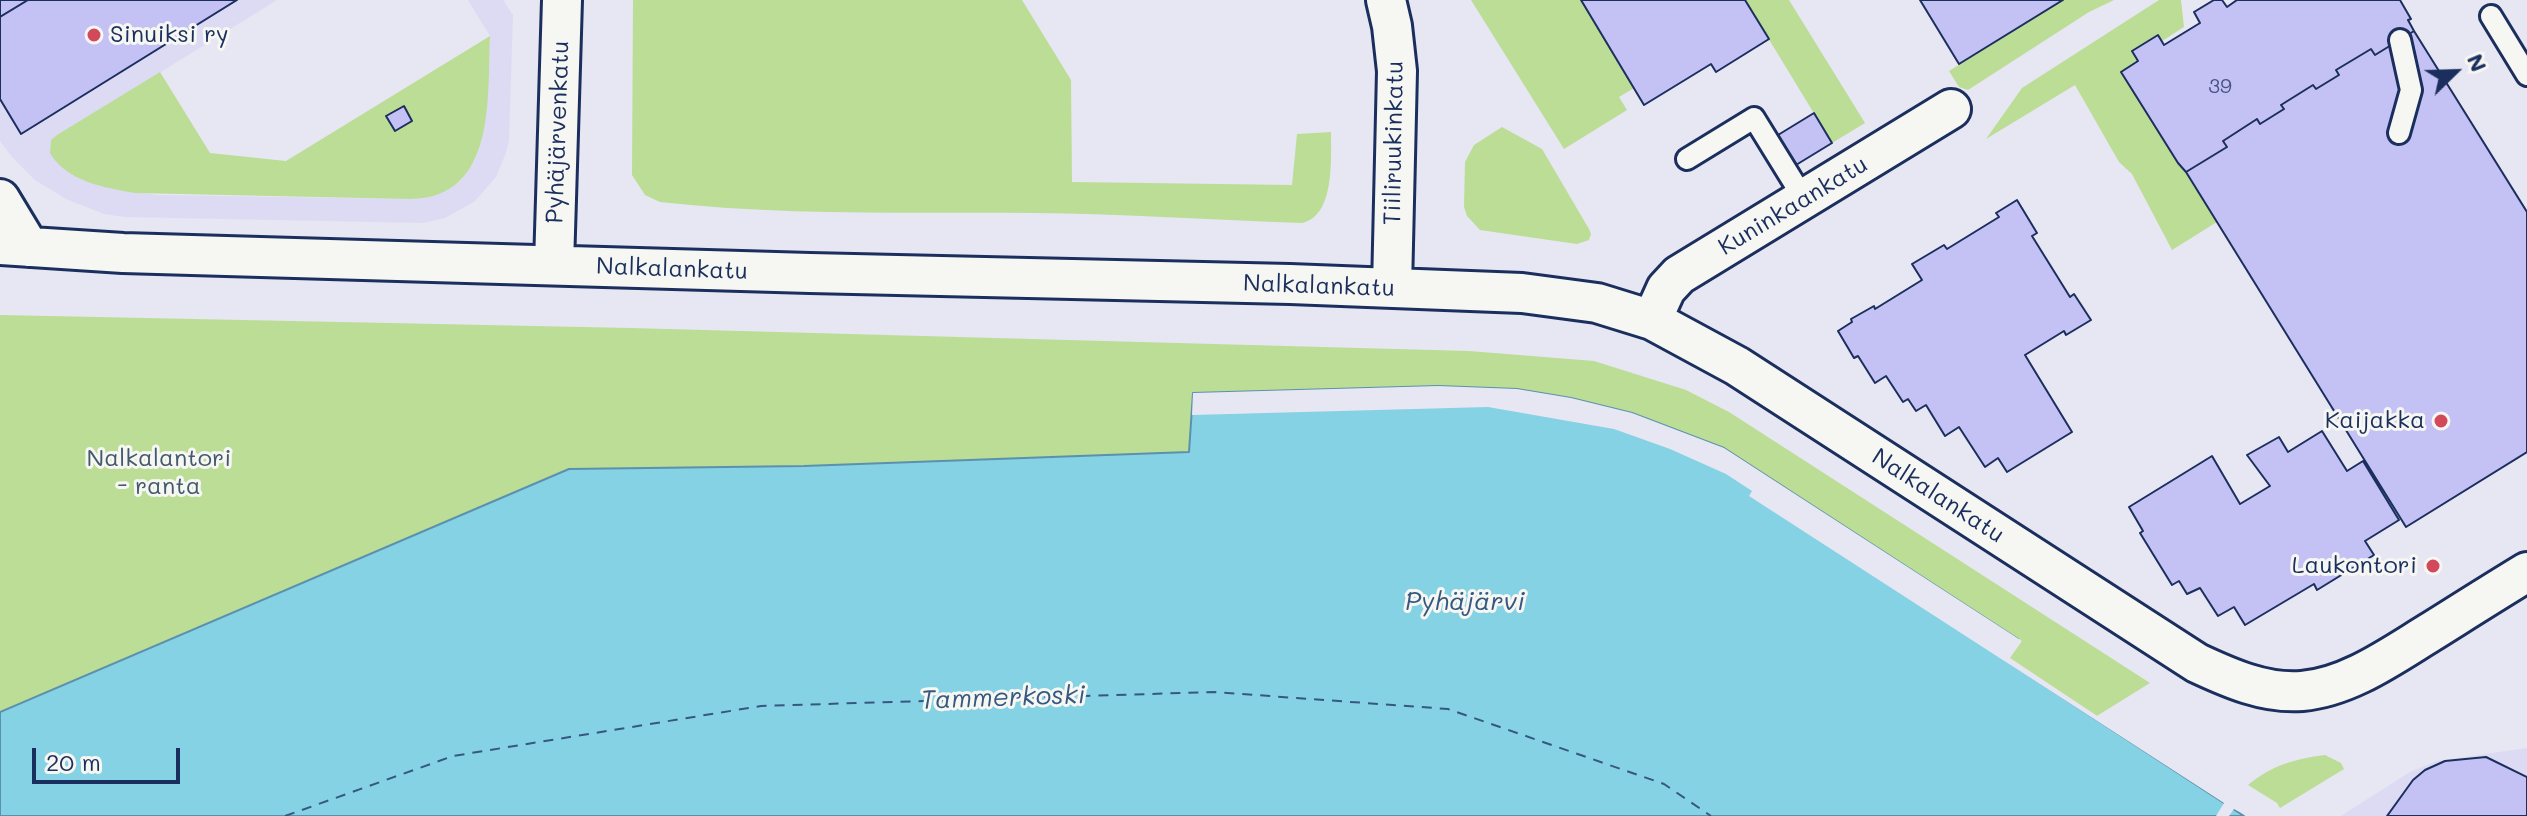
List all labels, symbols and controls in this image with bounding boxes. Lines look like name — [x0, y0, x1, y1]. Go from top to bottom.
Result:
place label: Sinuiksi ry — [110, 21, 229, 49]
marker: Sinuiksi ry — [85, 26, 103, 44]
north arrow — [2415, 32, 2495, 112]
street label: Pyhäjärvenkatu — [540, 40, 576, 224]
text: N — [2461, 49, 2494, 76]
street label: Tiiliruukinkatu — [1378, 61, 1410, 225]
house number: 39 — [2208, 75, 2232, 99]
street label: Kuninkaankatu — [1713, 150, 1873, 262]
street label: Nalkalankatu — [596, 252, 748, 286]
street label: Nalkalankatu — [1243, 269, 1395, 303]
place label: Kaijakka — [2325, 407, 2425, 435]
marker: Kaijakka — [2432, 412, 2450, 430]
street label: Nalkalankatu — [1866, 443, 2010, 549]
park label: Nalkalantori - ranta — [87, 445, 231, 501]
place label: Laukontori — [2292, 552, 2417, 580]
marker: Laukontori — [2424, 557, 2442, 575]
water label: Pyhäjärvi — [1405, 586, 1525, 618]
water label: Tammerkoski — [920, 680, 1086, 716]
scale bar — [36, 732, 184, 782]
text: 20 m — [46, 746, 101, 777]

